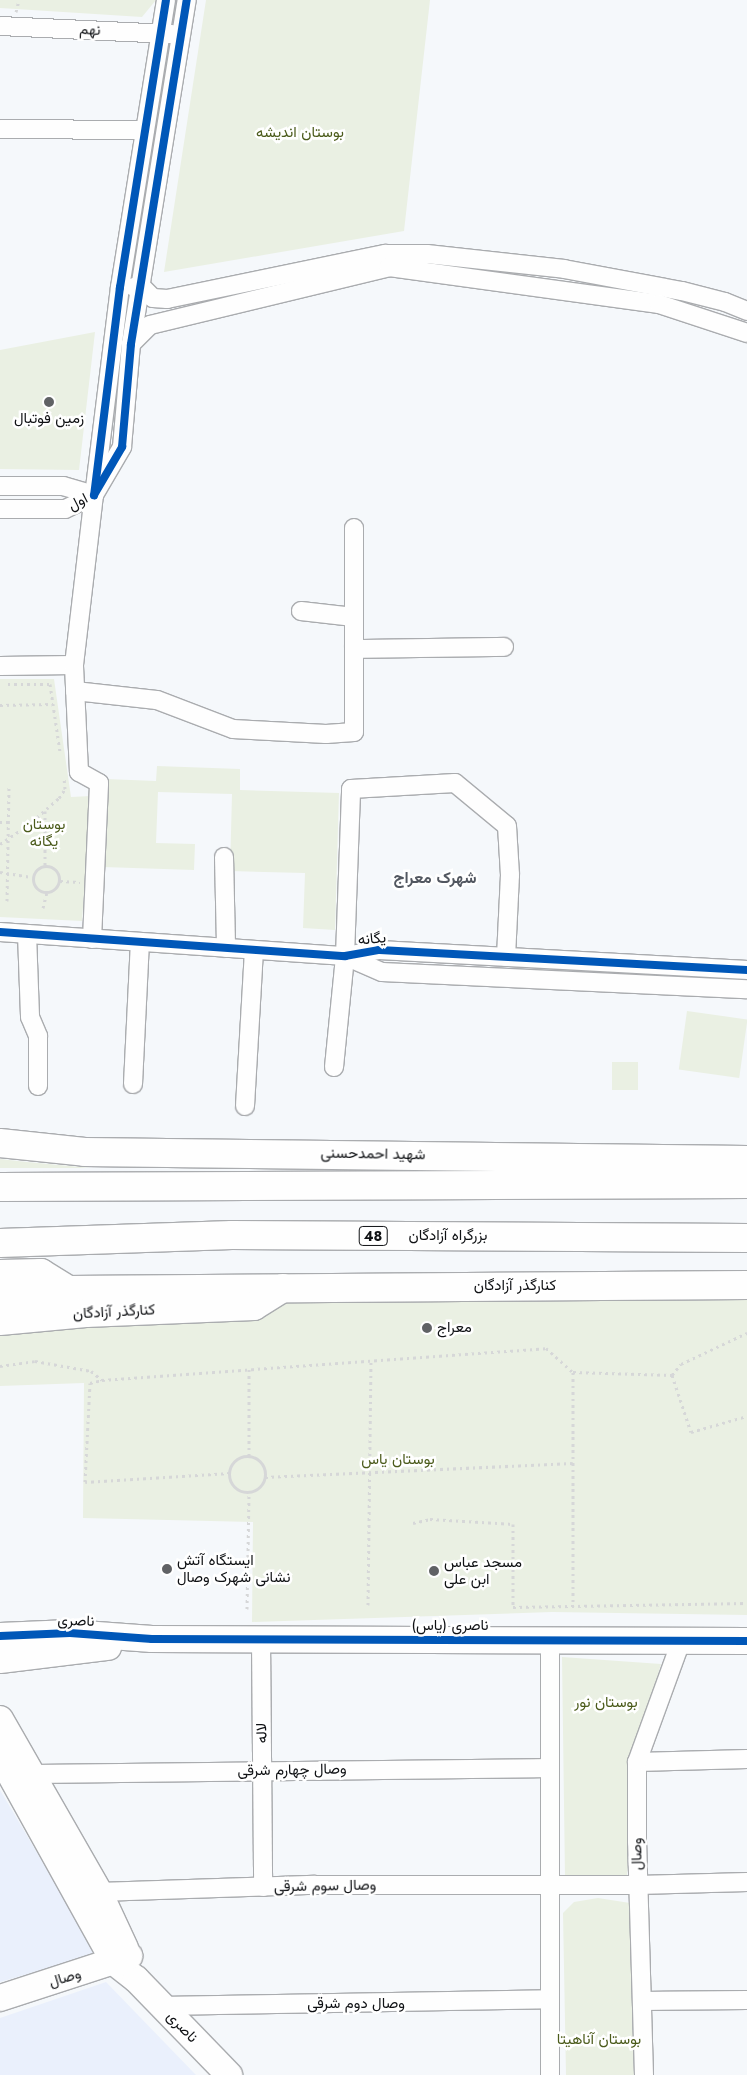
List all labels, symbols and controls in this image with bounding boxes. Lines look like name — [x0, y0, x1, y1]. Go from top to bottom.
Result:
street label: نهم — [79, 20, 101, 40]
park label: بوستان اندیشه — [256, 124, 344, 142]
marker: زمین فوتبال — [43, 396, 55, 408]
place label: زمین فوتبال — [14, 410, 84, 428]
street label: اول — [65, 490, 91, 514]
park label: بوستان یگانه — [23, 815, 65, 850]
district label: شهرک معراج — [394, 868, 476, 888]
street label: یگانه — [357, 929, 387, 949]
street label: شهید احمدحسنی — [320, 1144, 426, 1164]
road number: 48 — [358, 1224, 388, 1248]
street label: بزرگراه آزادگان — [409, 1227, 487, 1245]
street label: کنارگذر آزادگان — [474, 1277, 556, 1295]
street label: کنارگذر آزادگان — [72, 1301, 156, 1323]
place label: معراج — [437, 1319, 472, 1337]
marker: معراج — [421, 1322, 433, 1334]
park label: بوستان یاس — [361, 1451, 435, 1469]
place label: ایستگاه آتش نشانی شهرک وصال — [177, 1551, 290, 1586]
place label: مسجد عباس ابن علی — [444, 1553, 522, 1588]
marker: ایستگاه آتش نشانی شهرک وصال — [161, 1563, 173, 1575]
marker: مسجد عباس ابن علی — [428, 1565, 440, 1577]
street label: ناصری — [57, 1611, 95, 1631]
street label: ناصری (یاس) — [411, 1617, 489, 1635]
park label: بوستان نور — [574, 1694, 638, 1712]
street label: لاله — [253, 1723, 271, 1743]
street label: وصال چهارم شرقی — [237, 1760, 347, 1780]
street label: وصال — [628, 1837, 646, 1871]
street label: وصال سوم شرقی — [274, 1876, 376, 1896]
street label: وصال — [47, 1965, 83, 1991]
street label: وصال دوم شرقی — [307, 1995, 405, 2013]
street label: ناصری — [163, 2007, 201, 2047]
park label: بوستان آناهیتا — [557, 2031, 641, 2049]

